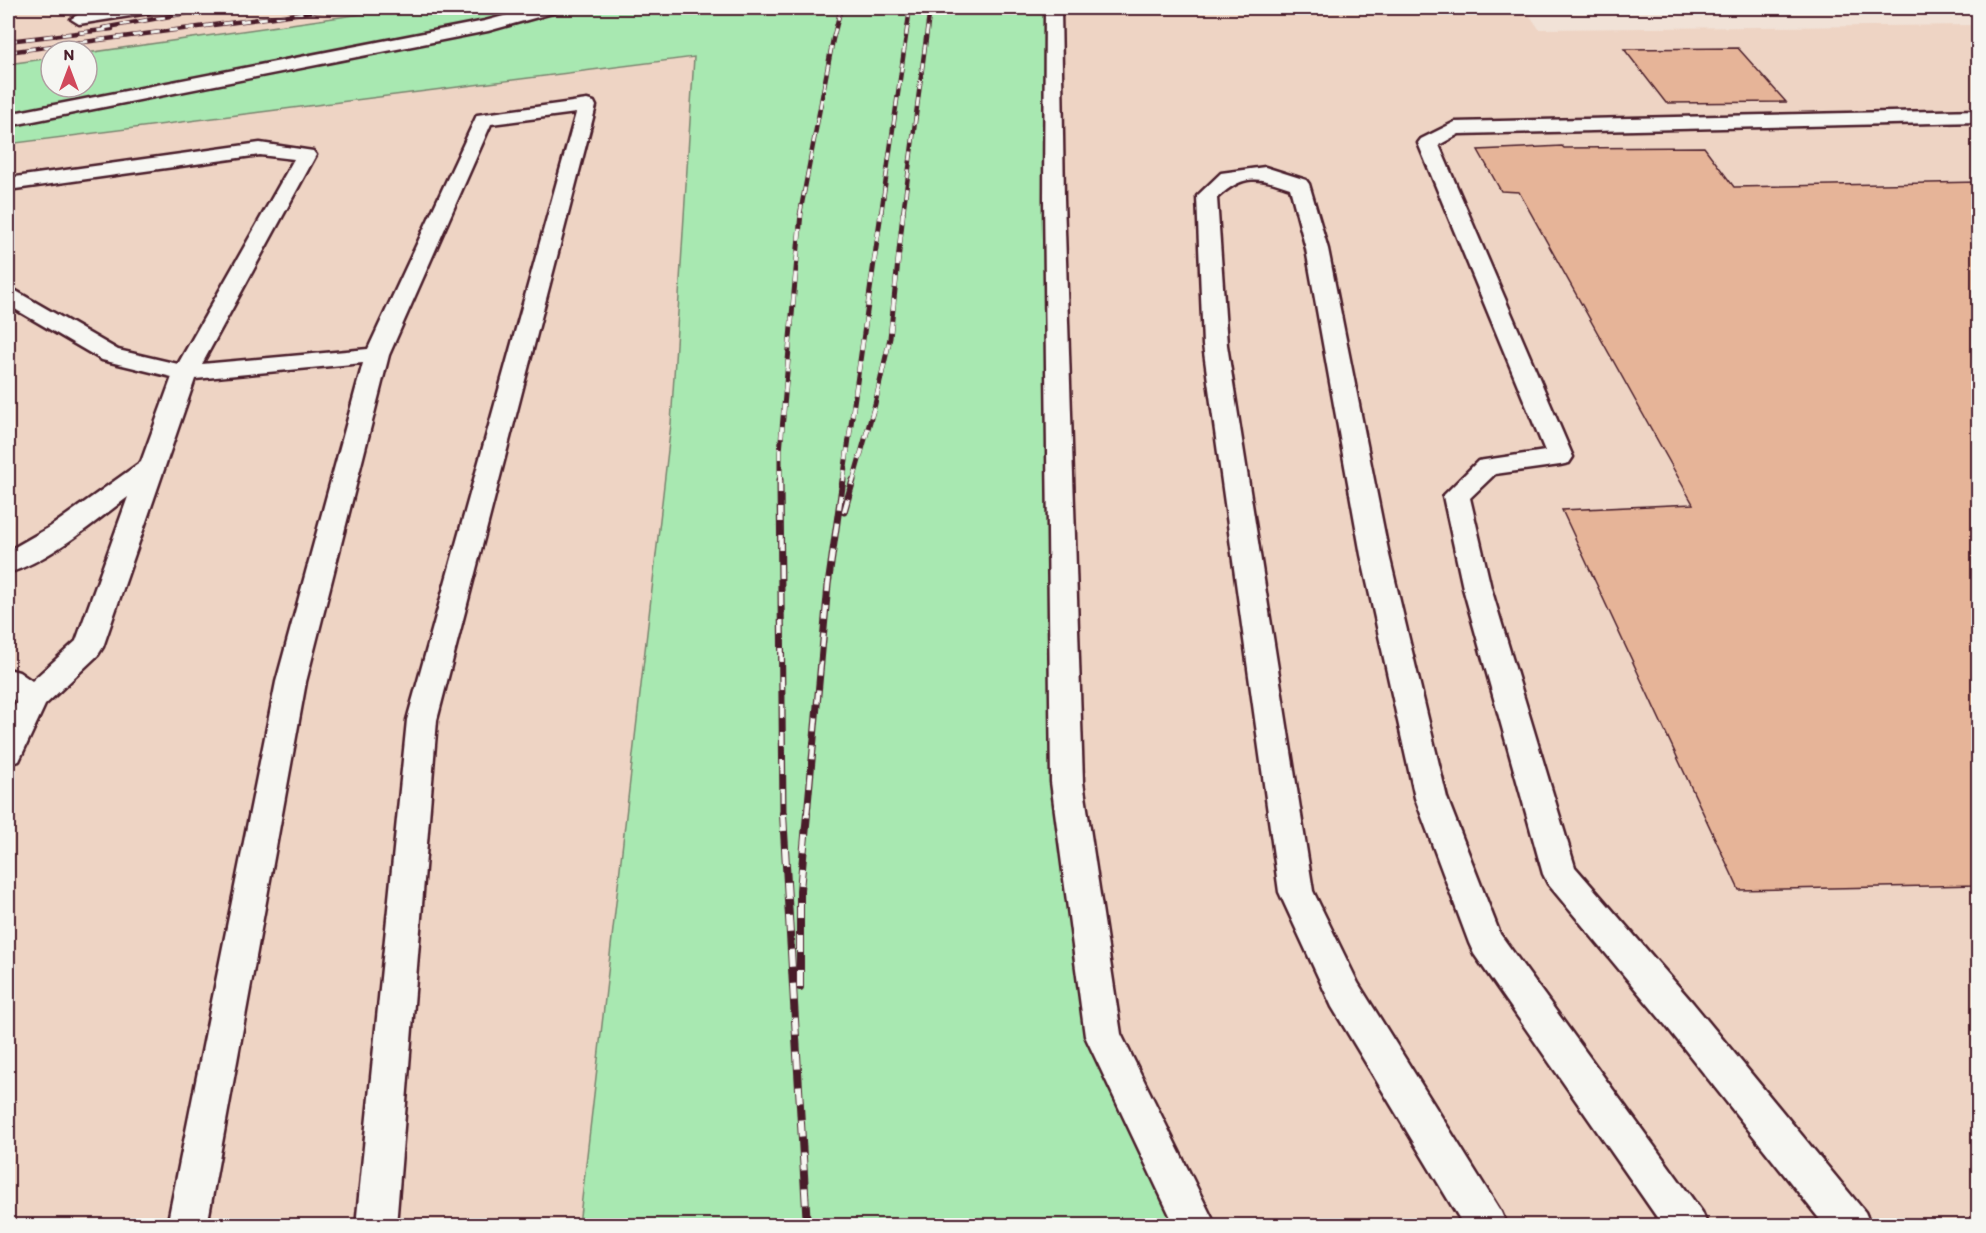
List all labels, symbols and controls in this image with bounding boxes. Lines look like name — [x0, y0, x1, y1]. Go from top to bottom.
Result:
north arrow — [39, 39, 99, 99]
text: N — [64, 45, 74, 64]

